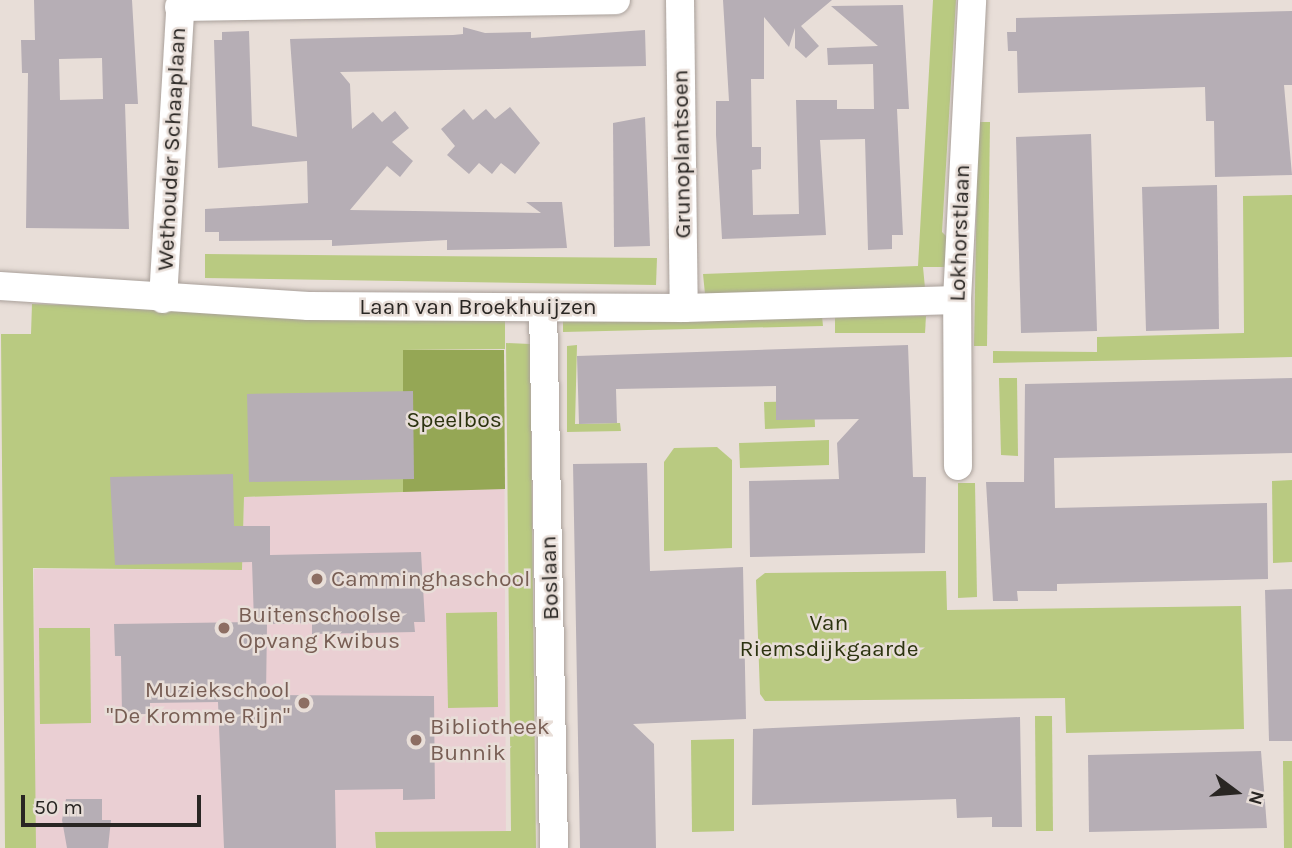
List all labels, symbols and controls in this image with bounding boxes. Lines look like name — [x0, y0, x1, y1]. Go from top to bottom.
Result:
street label: Wethouder Schaaplaan — [152, 26, 192, 272]
street label: Grunoplantsoen — [667, 69, 697, 239]
street label: Lokhorstlaan — [944, 164, 976, 302]
street label: Laan van Broekhuijzen — [359, 293, 597, 321]
park label: Speelbos — [406, 406, 502, 434]
street label: Boslaan — [535, 535, 565, 621]
place label: Camminghaschool — [331, 565, 530, 593]
marker: Camminghaschool — [309, 571, 325, 587]
place label: Buitenschoolse Opvang Kwibus — [238, 601, 401, 655]
park label: Van Riemsdijkgaarde — [739, 609, 919, 663]
marker: Buitenschoolse Opvang Kwibus — [216, 620, 232, 636]
place label: Muziekschool "De Kromme Rijn" — [106, 676, 290, 730]
marker: Muziekschool "De Kromme Rijn" — [296, 695, 312, 711]
place label: Bibliotheek Bunnik — [430, 713, 550, 767]
marker: Bibliotheek Bunnik — [408, 732, 424, 748]
north arrow — [1201, 757, 1271, 827]
scale bar — [24, 782, 205, 826]
text: N — [1244, 788, 1269, 807]
text: 50 m — [34, 795, 83, 819]

